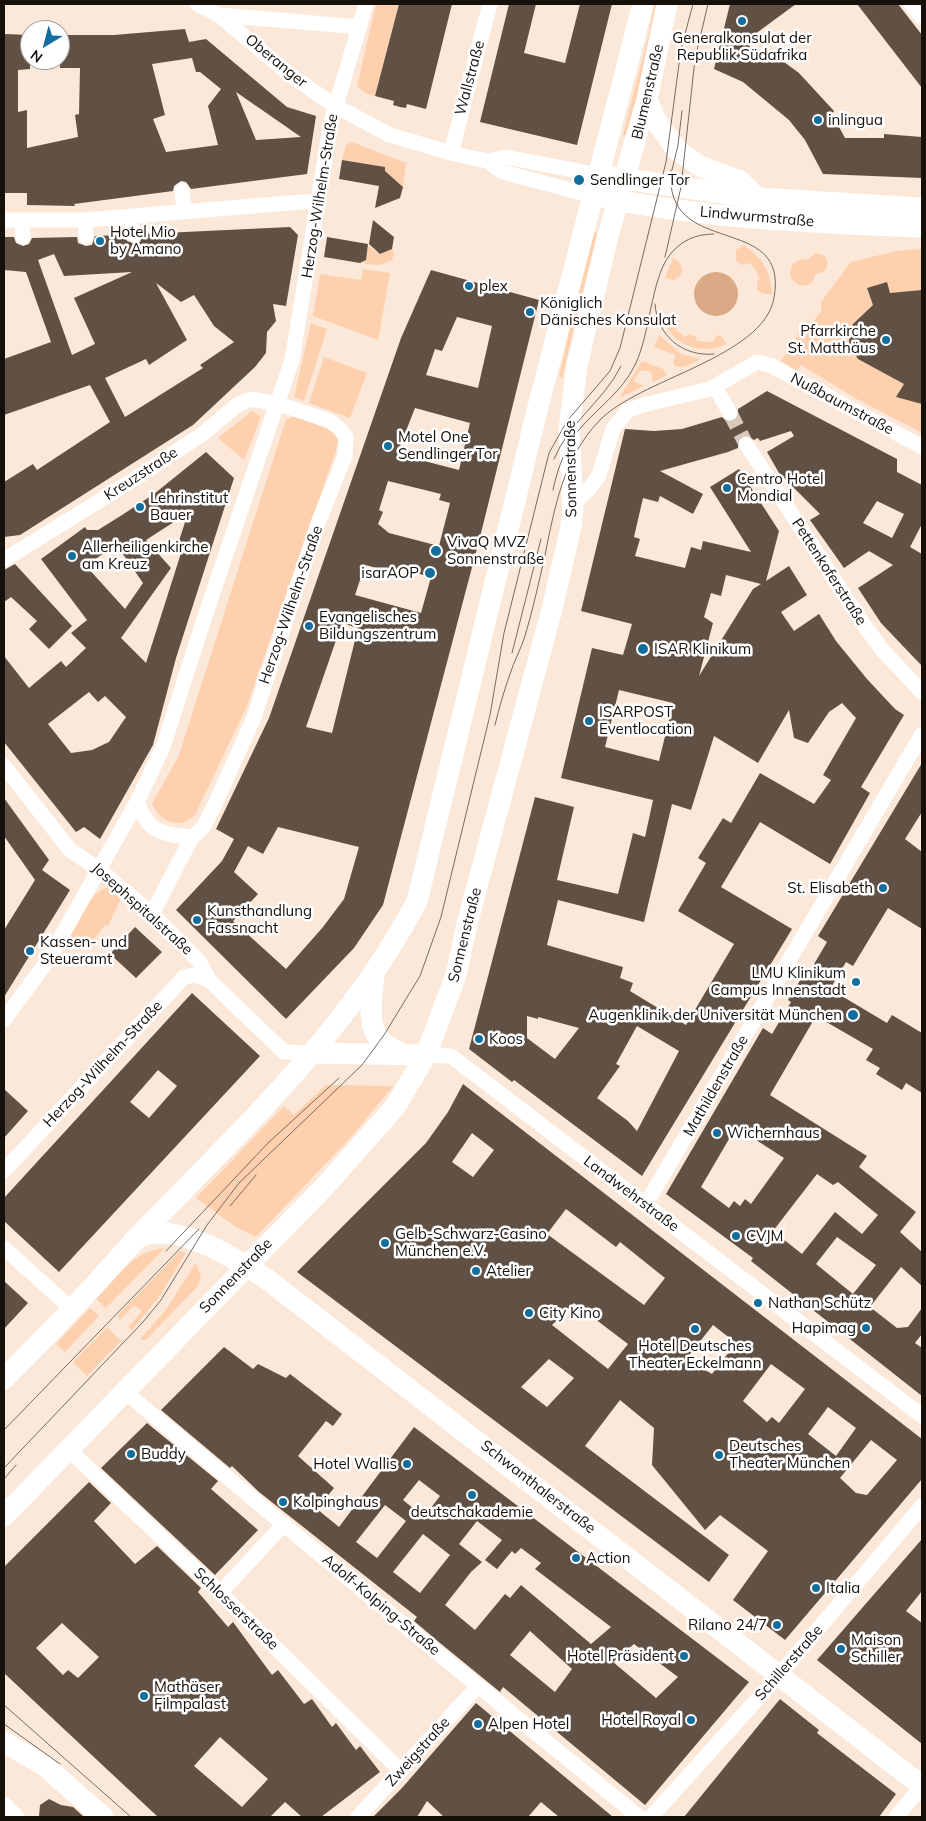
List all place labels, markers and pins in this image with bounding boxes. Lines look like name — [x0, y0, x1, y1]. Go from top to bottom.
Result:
marker: Generalkonsulat der Republik Südafrika — [736, 15, 748, 27]
place label: Generalkonsulat der Republik Südafrika — [672, 29, 812, 64]
place label: inlingua — [828, 111, 883, 129]
marker: inlingua — [812, 114, 824, 126]
place label: Sendlinger Tor — [590, 171, 690, 189]
marker: Sendlinger Tor — [572, 173, 586, 187]
place label: Hotel Mio by Amano — [110, 223, 181, 258]
marker: Hotel Mio by Amano — [94, 235, 106, 247]
place label: plex — [479, 277, 508, 295]
marker: plex — [463, 280, 475, 292]
place label: Königlich Dänisches Konsulat — [540, 294, 676, 329]
marker: Königlich Dänisches Konsulat — [524, 306, 536, 318]
place label: Pfarrkirche St. Matthäus — [788, 322, 876, 357]
marker: Pfarrkirche St. Matthäus — [880, 334, 892, 346]
place label: Motel One Sendlinger Tor — [398, 428, 498, 463]
marker: Motel One Sendlinger Tor — [382, 440, 394, 452]
place label: Centro Hotel Mondial — [737, 470, 824, 505]
marker: Centro Hotel Mondial — [721, 482, 733, 494]
place label: Lehrinstitut Bauer — [150, 489, 228, 524]
marker: Lehrinstitut Bauer — [134, 501, 146, 513]
place label: VivaQ MVZ Sonnenstraße — [447, 533, 544, 568]
place label: Allerheiligenkirche am Kreuz — [82, 538, 208, 573]
marker: VivaQ MVZ Sonnenstraße — [429, 544, 443, 558]
marker: Allerheiligenkirche am Kreuz — [66, 550, 78, 562]
place label: isarAOP — [361, 564, 419, 582]
marker: isarAOP — [423, 566, 437, 580]
place label: Evangelisches Bildungszentrum — [319, 608, 436, 643]
marker: Evangelisches Bildungszentrum — [303, 620, 315, 632]
place label: ISAR Klinikum — [654, 640, 751, 658]
marker: ISAR Klinikum — [636, 642, 650, 656]
place label: ISARPOST Eventlocation — [599, 703, 692, 738]
marker: ISARPOST Eventlocation — [583, 715, 595, 727]
place label: St. Elisabeth — [787, 879, 873, 897]
marker: St. Elisabeth — [877, 882, 889, 894]
place label: Kunsthandlung Fassnacht — [207, 902, 312, 937]
marker: Kunsthandlung Fassnacht — [191, 914, 203, 926]
place label: Kassen- und Steueramt — [40, 933, 127, 968]
marker: Kassen- und Steueramt — [24, 945, 36, 957]
place label: LMU Klinikum Campus Innenstadt — [711, 964, 846, 999]
marker: LMU Klinikum Campus Innenstadt — [850, 976, 862, 988]
place label: Augenklinik der Universität München — [588, 1006, 842, 1024]
marker: Augenklinik der Universität München — [846, 1008, 860, 1022]
place label: Koos — [489, 1030, 523, 1048]
marker: Koos — [473, 1033, 485, 1045]
place label: Wichernhaus — [727, 1124, 820, 1142]
marker: Wichernhaus — [711, 1127, 723, 1139]
place label: Gelb-Schwarz-Casino München e.V. — [395, 1225, 547, 1260]
place label: CVJM — [746, 1227, 783, 1245]
marker: CVJM — [730, 1230, 742, 1242]
marker: Gelb-Schwarz-Casino München e.V. — [379, 1237, 391, 1249]
place label: Atelier — [486, 1262, 531, 1280]
marker: Atelier — [470, 1265, 482, 1277]
place label: Nathan Schütz — [768, 1294, 871, 1312]
marker: Nathan Schütz — [752, 1297, 764, 1309]
place label: City Kino — [539, 1304, 600, 1322]
marker: City Kino — [523, 1307, 535, 1319]
place label: Hapimag — [792, 1319, 856, 1337]
marker: Hapimag — [860, 1322, 872, 1334]
marker: Hotel Deutsches Theater Eckelmann — [689, 1323, 701, 1335]
place label: Hotel Deutsches Theater Eckelmann — [629, 1337, 761, 1372]
place label: Deutsches Theater München — [729, 1437, 850, 1472]
place label: Buddy — [141, 1445, 186, 1463]
marker: Buddy — [125, 1448, 137, 1460]
marker: Deutsches Theater München — [713, 1449, 725, 1461]
place label: Hotel Wallis — [313, 1455, 397, 1473]
marker: Hotel Wallis — [401, 1458, 413, 1470]
marker: deutschakademie — [466, 1489, 478, 1501]
place label: Kolpinghaus — [293, 1493, 379, 1511]
marker: Kolpinghaus — [277, 1496, 289, 1508]
place label: deutschakademie — [411, 1503, 533, 1521]
place label: Action — [586, 1549, 631, 1567]
marker: Action — [570, 1552, 582, 1564]
place label: Italia — [826, 1579, 860, 1597]
marker: Italia — [810, 1582, 822, 1594]
place label: Rilano 24/7 — [688, 1616, 767, 1634]
marker: Rilano 24/7 — [771, 1619, 783, 1631]
place label: Maison Schiller — [851, 1631, 901, 1666]
marker: Maison Schiller — [835, 1643, 847, 1655]
place label: Hotel Präsident — [567, 1647, 674, 1665]
marker: Hotel Präsident — [678, 1650, 690, 1662]
place label: Mathäser Filmpalast — [154, 1678, 226, 1713]
marker: Mathäser Filmpalast — [138, 1690, 150, 1702]
place label: Hotel Royal — [601, 1711, 681, 1729]
marker: Hotel Royal — [685, 1714, 697, 1726]
place label: Alpen Hotel — [488, 1715, 569, 1733]
marker: Alpen Hotel — [472, 1718, 484, 1730]

